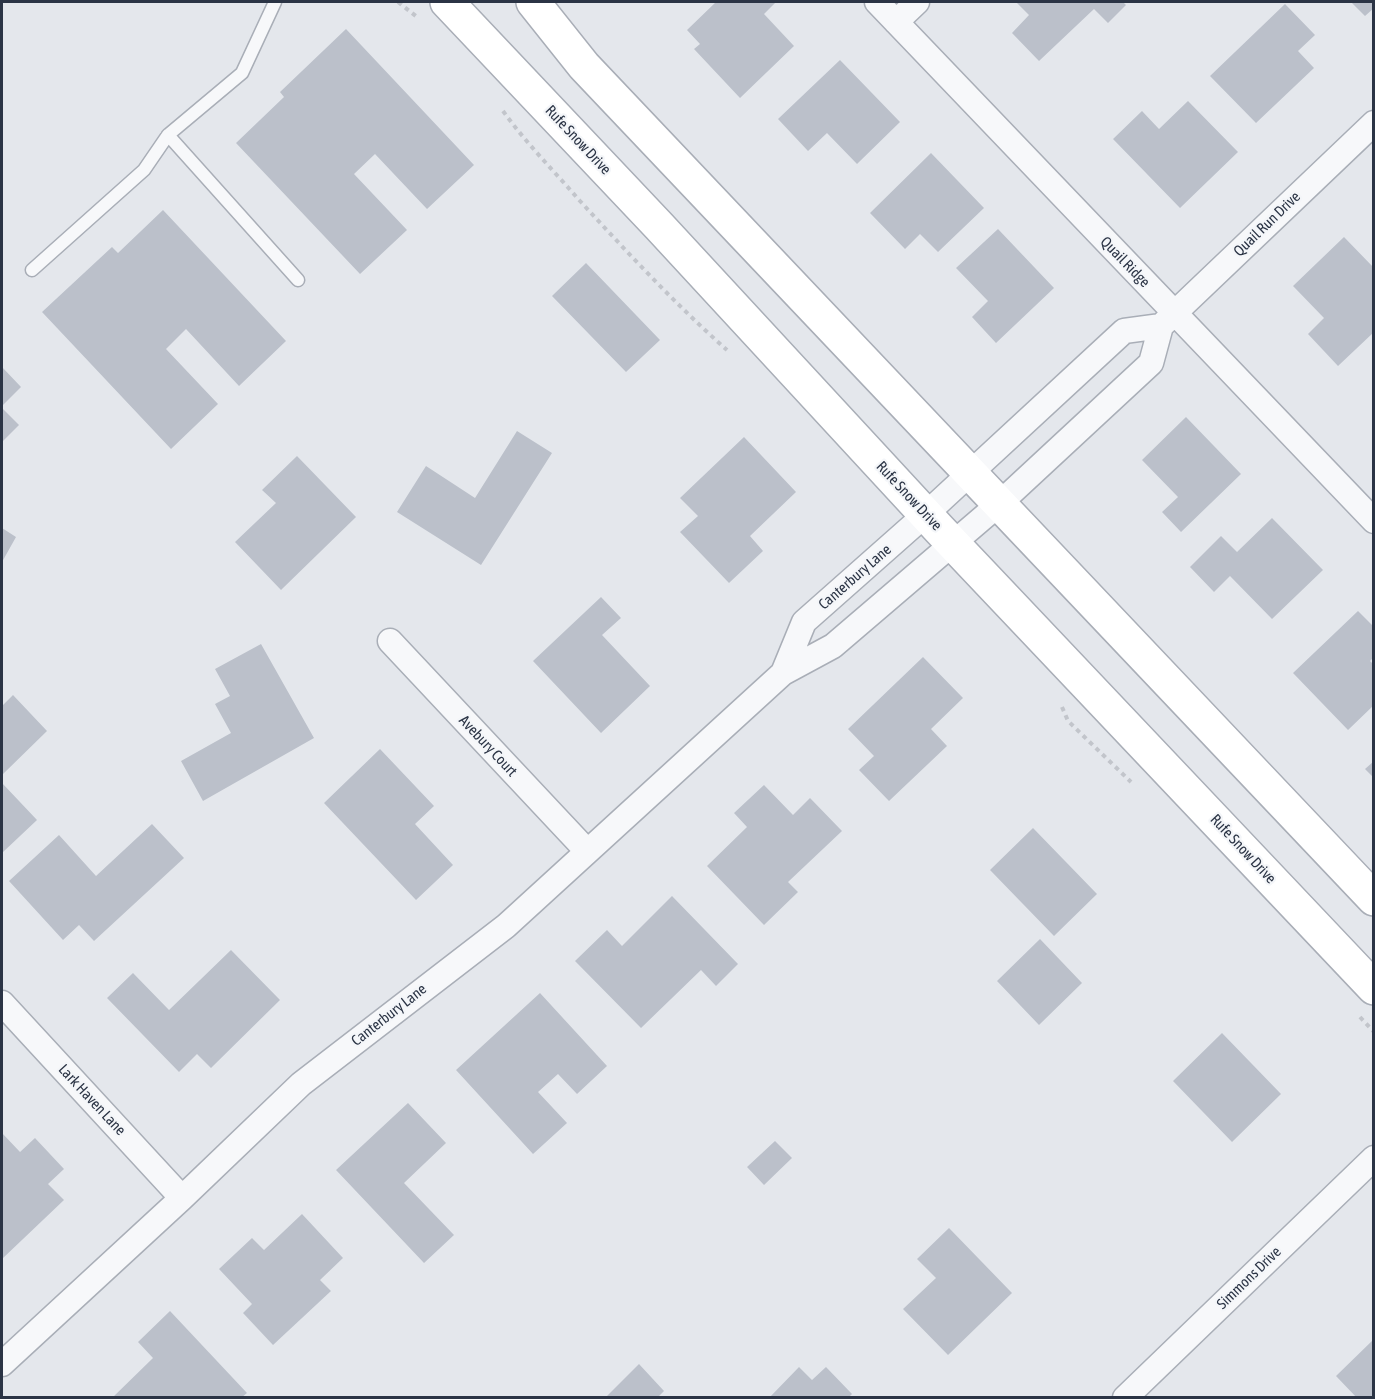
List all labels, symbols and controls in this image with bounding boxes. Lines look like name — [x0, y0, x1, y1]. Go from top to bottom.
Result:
street label: Rufe Snow Drive — [541, 102, 615, 178]
street label: Quail Run Drive — [1230, 188, 1304, 260]
street label: Quail Ridge — [1096, 233, 1154, 291]
street label: Rufe Snow Drive — [872, 458, 946, 534]
street label: Canterbury Lane — [815, 541, 895, 613]
street label: Avebury Court — [455, 712, 521, 780]
street label: Rufe Snow Drive — [1206, 811, 1280, 887]
street label: Canterbury Lane — [348, 980, 430, 1050]
street label: Lark Haven Lane — [55, 1061, 129, 1139]
street label: Simmons Drive — [1213, 1243, 1285, 1313]

